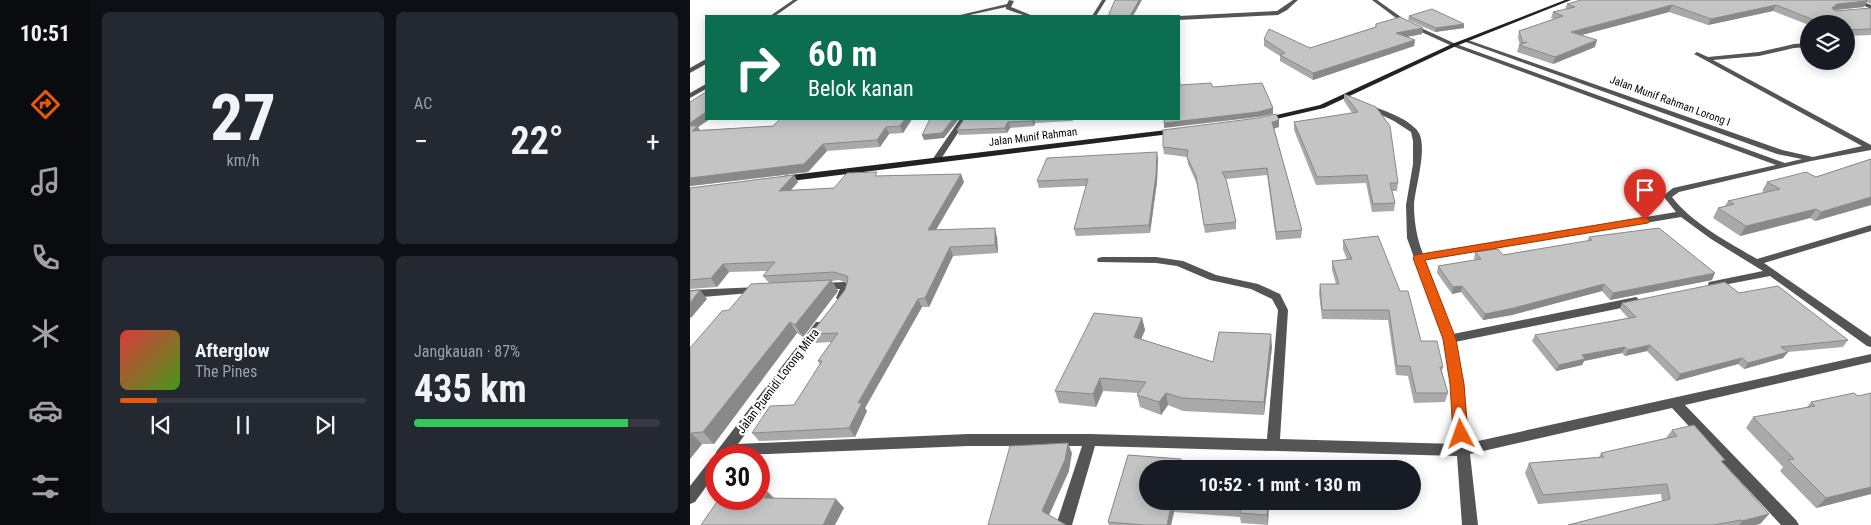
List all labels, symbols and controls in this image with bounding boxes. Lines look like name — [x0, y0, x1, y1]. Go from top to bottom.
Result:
map controls — [1800, 15, 1855, 70]
button: layers — [1800, 15, 1855, 70]
text: 10:51 — [20, 21, 70, 46]
text: 60 m — [808, 34, 877, 75]
icon: right — [725, 35, 790, 100]
street label: Jalan Munif Rahman Lorong I — [1608, 73, 1732, 129]
text: Belok kanan — [808, 76, 914, 101]
text: 27 — [210, 80, 276, 156]
icon: directions — [28, 87, 63, 122]
text: AC — [414, 94, 432, 113]
text: 22° — [510, 119, 564, 163]
text: − — [414, 125, 428, 158]
text: + — [646, 125, 660, 158]
street label: Jalan Munif Rahman — [988, 125, 1078, 149]
text: km/h — [227, 151, 259, 170]
icon: music — [28, 164, 63, 199]
pin — [1624, 169, 1666, 220]
icon: arrive — [1631, 176, 1659, 204]
icon: phone — [28, 240, 63, 275]
icon: climate — [28, 316, 63, 351]
street label: Jalan Puenidi Lorong Mitra — [734, 326, 822, 436]
text: Afterglow — [195, 339, 269, 362]
text: Jangkauan · 87% — [414, 342, 520, 361]
text: The Pines — [195, 362, 257, 381]
text: 435 km — [414, 367, 527, 411]
icon: car — [28, 393, 63, 428]
position arrow — [1434, 407, 1486, 459]
icon: previous — [147, 411, 175, 439]
icon: pause — [229, 411, 257, 439]
icon: next — [311, 411, 339, 439]
speed limit sign: 30 — [705, 445, 770, 510]
icon: filters — [28, 469, 63, 504]
text: 10:52 · 1 mnt · 130 m — [1199, 473, 1361, 496]

